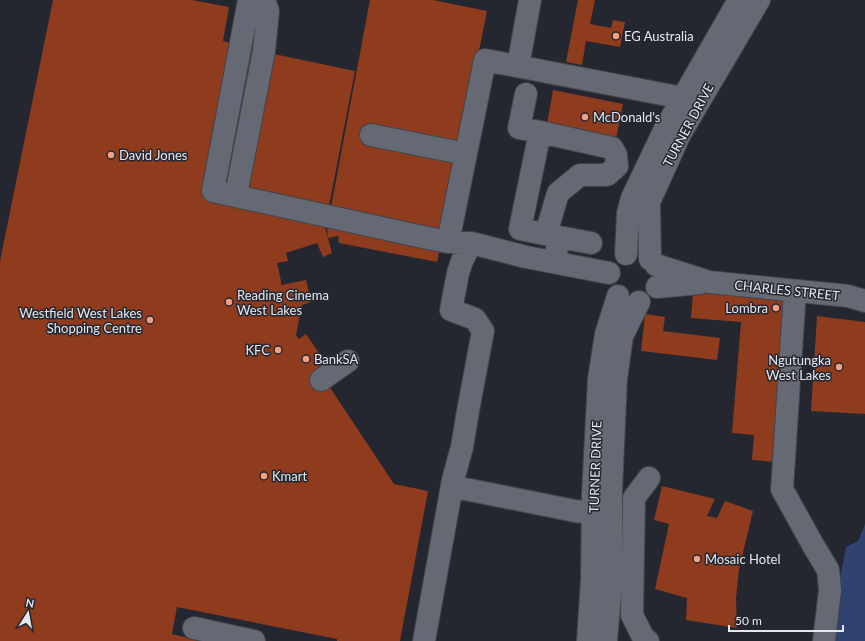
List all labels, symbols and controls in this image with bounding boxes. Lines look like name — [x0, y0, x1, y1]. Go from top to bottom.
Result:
place label: EG Australia — [624, 28, 694, 44]
marker: EG Australia — [611, 31, 621, 41]
street label: TURNER DRIVE — [659, 81, 717, 169]
place label: McDonald's — [593, 109, 661, 125]
marker: McDonald's — [580, 112, 590, 122]
place label: David Jones — [119, 147, 188, 163]
marker: David Jones — [106, 150, 116, 160]
street label: CHARLES STREET — [734, 277, 841, 304]
place label: Reading Cinema West Lakes — [237, 287, 329, 318]
marker: Reading Cinema West Lakes — [224, 297, 234, 307]
place label: Lombra — [725, 300, 768, 316]
marker: Lombra — [771, 303, 781, 313]
place label: Westfield West Lakes Shopping Centre — [19, 305, 142, 336]
marker: Westfield West Lakes Shopping Centre — [145, 315, 155, 325]
place label: KFC — [245, 342, 270, 358]
marker: KFC — [273, 345, 283, 355]
place label: BankSA — [314, 351, 359, 367]
place label: Ngutungka West Lakes — [766, 352, 831, 383]
marker: BankSA — [301, 354, 311, 364]
marker: Ngutungka West Lakes — [834, 362, 844, 372]
street label: TURNER DRIVE — [585, 421, 605, 513]
place label: Kmart — [272, 468, 307, 484]
marker: Kmart — [259, 471, 269, 481]
place label: Mosaic Hotel — [705, 551, 781, 567]
marker: Mosaic Hotel — [692, 554, 702, 564]
north arrow — [8, 593, 48, 633]
text: N — [25, 596, 35, 610]
scale bar — [729, 607, 843, 633]
text: 50 m — [735, 613, 762, 628]

